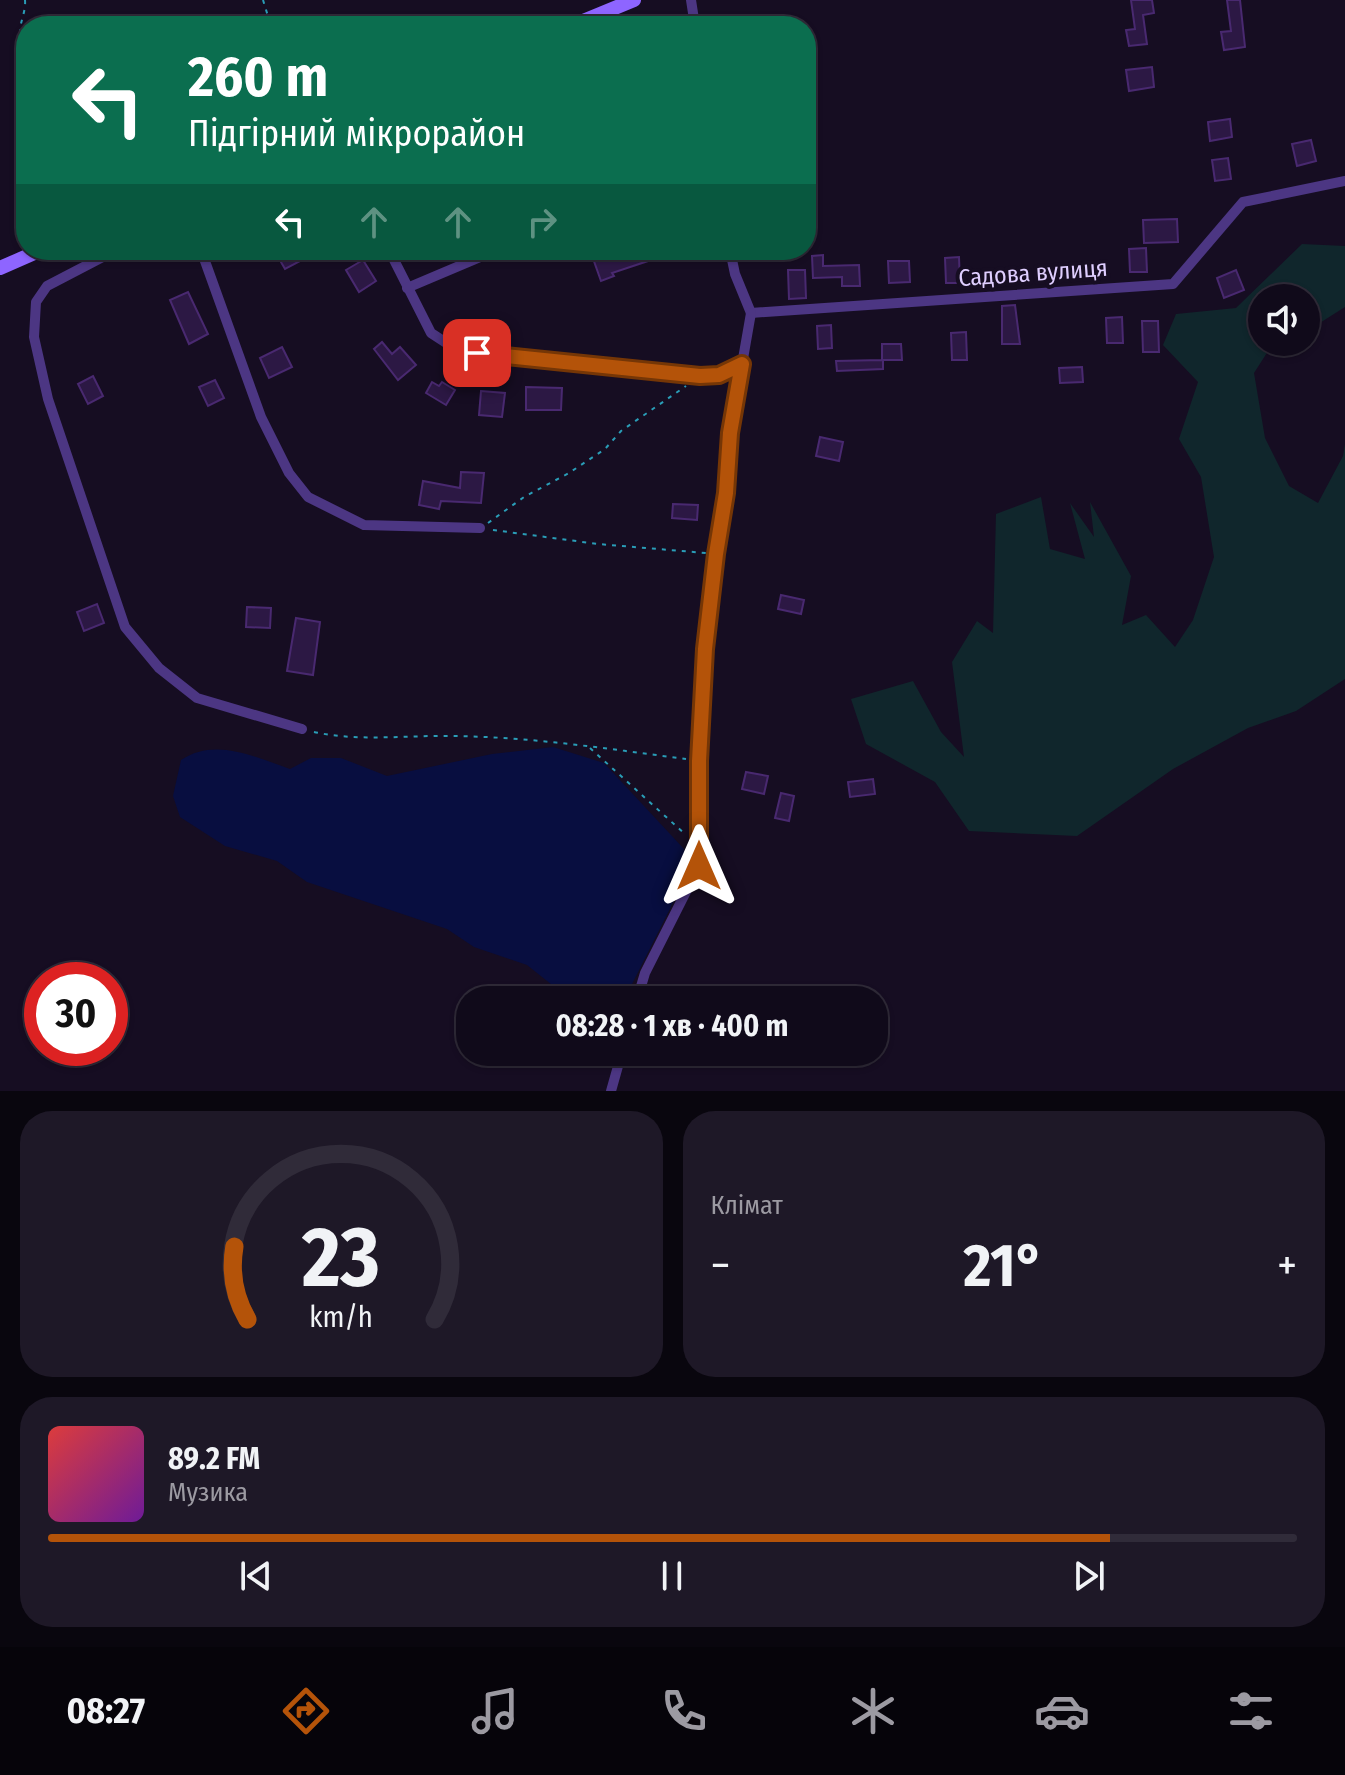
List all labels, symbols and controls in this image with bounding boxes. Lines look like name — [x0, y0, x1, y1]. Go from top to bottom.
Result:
text: 260 m — [188, 44, 328, 111]
icon: left — [56, 48, 160, 152]
text: Підгірний мікрорайон — [188, 112, 525, 156]
icon: left — [268, 200, 312, 244]
icon: ahead — [352, 200, 396, 244]
icon: ahead — [436, 200, 480, 244]
icon: right — [520, 200, 564, 244]
street label: Садова вулиця — [957, 254, 1109, 292]
map controls — [1248, 284, 1320, 356]
button: sound — [1248, 284, 1320, 356]
pin — [443, 319, 511, 387]
icon: arrive — [455, 331, 499, 375]
position arrow — [657, 824, 741, 908]
speed limit sign: 30 — [24, 962, 128, 1066]
text: 08:28 · 1 хв · 400 m — [555, 1008, 789, 1044]
text: Клімат — [711, 1190, 783, 1221]
text: 23 — [301, 1208, 380, 1308]
text: 21° — [964, 1230, 1044, 1302]
text: − — [711, 1239, 730, 1292]
text: + — [1277, 1239, 1297, 1292]
text: km/h — [309, 1300, 373, 1335]
text: 89.2 FM — [168, 1441, 260, 1477]
text: Музика — [168, 1477, 248, 1508]
icon: previous — [234, 1554, 278, 1598]
icon: pause — [650, 1554, 694, 1598]
icon: next — [1067, 1554, 1111, 1598]
icon: directions — [278, 1683, 334, 1739]
icon: music — [467, 1683, 523, 1739]
icon: phone — [656, 1683, 712, 1739]
icon: climate — [845, 1683, 901, 1739]
icon: car — [1034, 1683, 1090, 1739]
icon: filters — [1223, 1683, 1279, 1739]
text: 08:27 — [66, 1689, 145, 1733]

